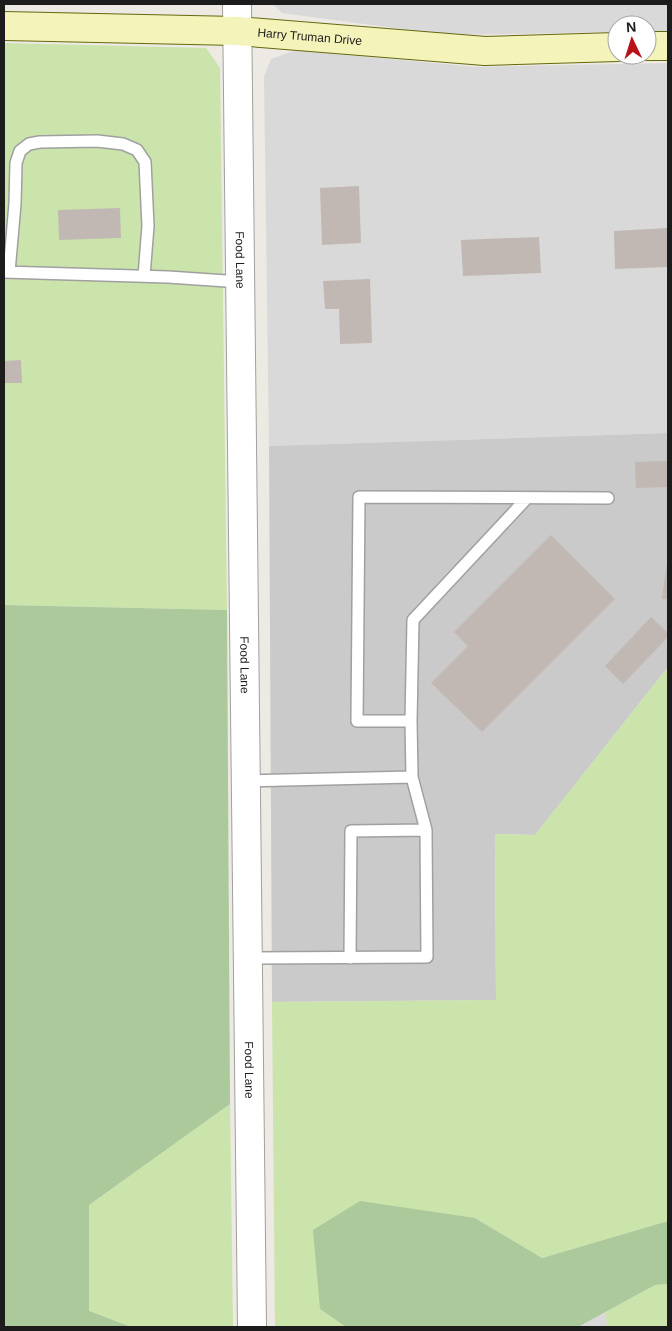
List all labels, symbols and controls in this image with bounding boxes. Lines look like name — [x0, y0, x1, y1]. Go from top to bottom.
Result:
north arrow — [607, 15, 657, 65]
text: N — [625, 19, 637, 35]
street label: Harry Truman Drive — [257, 26, 363, 48]
street label: Food Lane — [233, 231, 247, 289]
street label: Food Lane — [237, 636, 252, 694]
street label: Food Lane — [242, 1041, 256, 1099]

